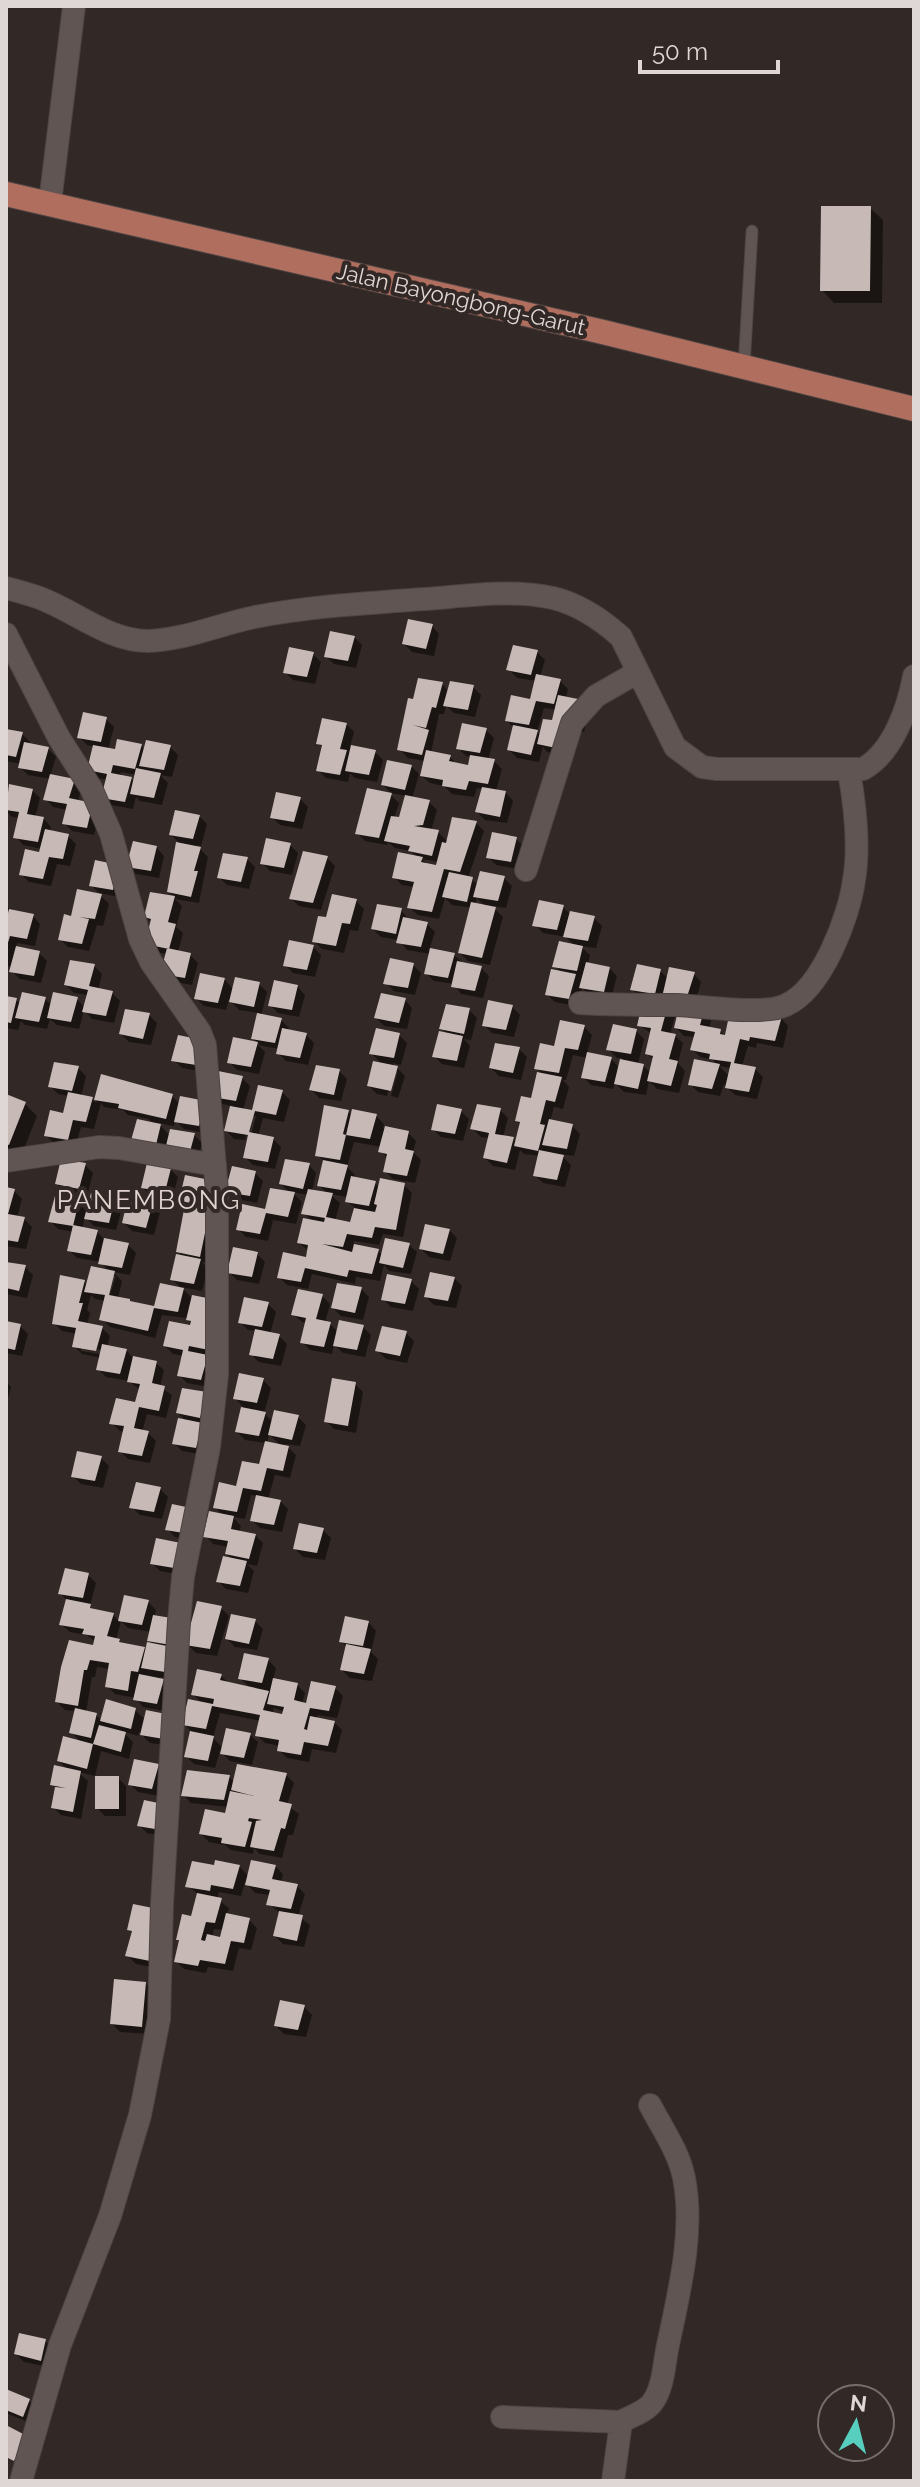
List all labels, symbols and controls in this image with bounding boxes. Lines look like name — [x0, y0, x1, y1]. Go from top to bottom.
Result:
scale bar — [640, 24, 778, 74]
text: 50 m — [652, 37, 708, 66]
street label: Jalan Bayongbong-Garut — [334, 258, 588, 340]
district label: PANEMBONG — [57, 1185, 241, 1215]
north arrow — [816, 2383, 896, 2463]
text: N — [849, 2389, 868, 2417]

